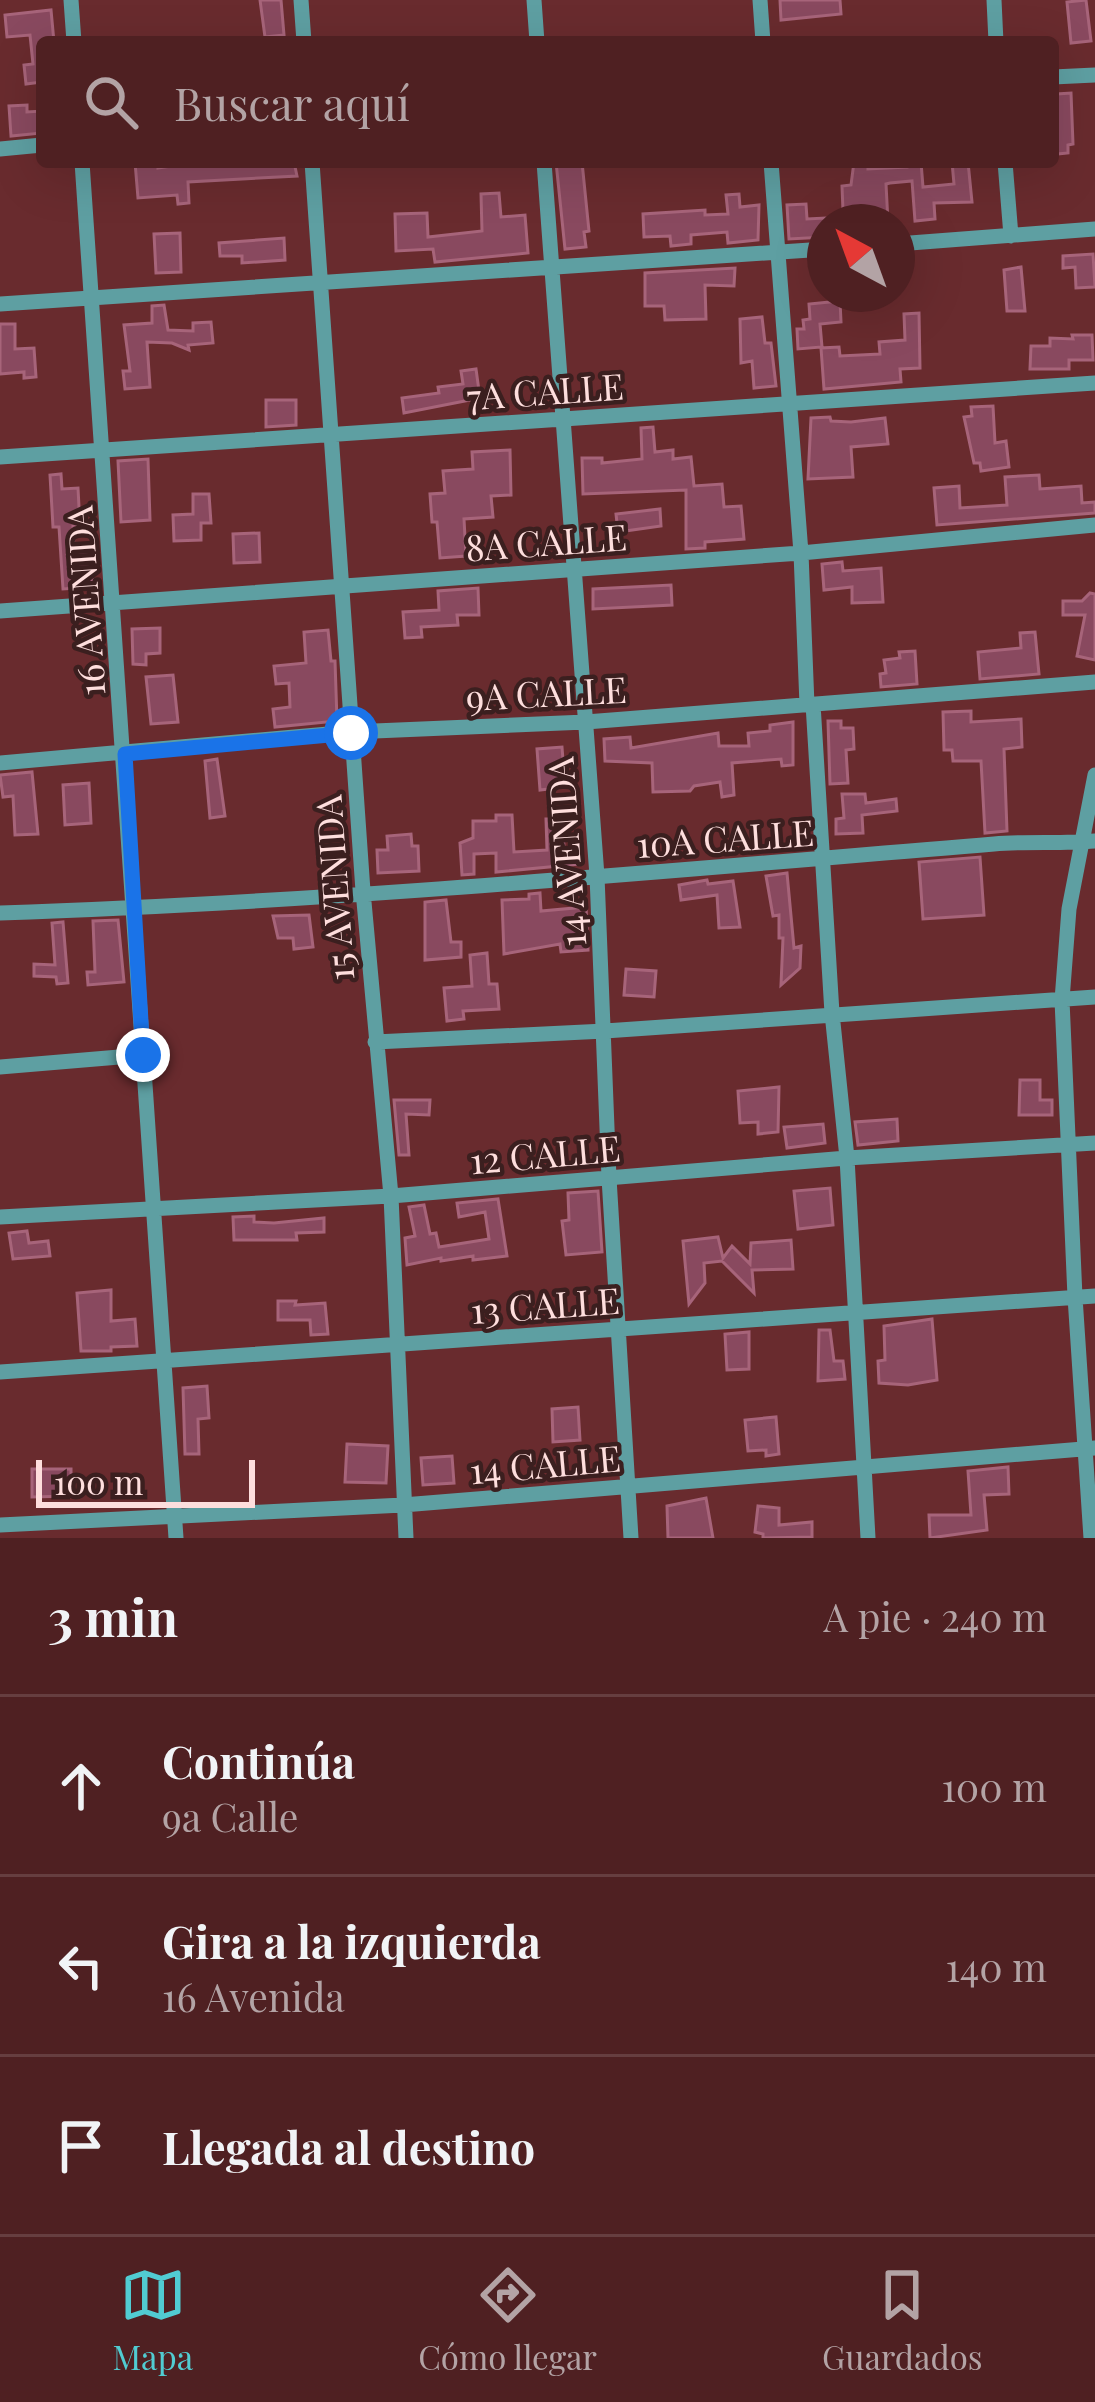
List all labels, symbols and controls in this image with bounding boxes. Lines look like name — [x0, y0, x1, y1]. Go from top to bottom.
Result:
search box — [36, 36, 1059, 168]
icon: search — [78, 69, 144, 135]
text: Buscar aquí — [174, 72, 410, 132]
north arrow — [807, 204, 915, 312]
street label: 7A CALLE — [465, 361, 625, 419]
street label: 16 AVENIDA — [53, 504, 115, 698]
street label: 8A CALLE — [464, 511, 628, 571]
street label: 9A CALLE — [464, 664, 628, 720]
route start — [324, 706, 378, 760]
street label: 14 AVENIDA — [534, 755, 596, 948]
street label: 15 AVENIDA — [303, 793, 363, 983]
street label: 10A CALLE — [635, 807, 815, 867]
route end — [116, 1028, 170, 1082]
street label: 12 CALLE — [468, 1123, 622, 1183]
street label: 13 CALLE — [469, 1275, 621, 1333]
street label: 14 CALLE — [468, 1433, 622, 1493]
scale bar — [36, 1454, 255, 1507]
text: 100 m — [54, 1459, 143, 1503]
text: 3 min — [48, 1582, 178, 1650]
text: A pie · 240 m — [823, 1590, 1047, 1642]
text: Continúa — [162, 1730, 355, 1790]
icon: ahead — [48, 1753, 114, 1819]
text: 100 m — [941, 1760, 1047, 1812]
text: 9a Calle — [162, 1790, 298, 1842]
text: Gira a la izquierda — [162, 1910, 541, 1970]
icon: left — [48, 1933, 114, 1999]
text: 140 m — [946, 1940, 1047, 1992]
text: 16 Avenida — [162, 1970, 345, 2022]
icon: arrive — [48, 2113, 114, 2179]
text: Llegada al destino — [162, 2116, 535, 2176]
tab: Mapa — [113, 2262, 193, 2378]
tab: Cómo llegar — [418, 2262, 597, 2378]
tab: Guardados — [822, 2262, 982, 2378]

